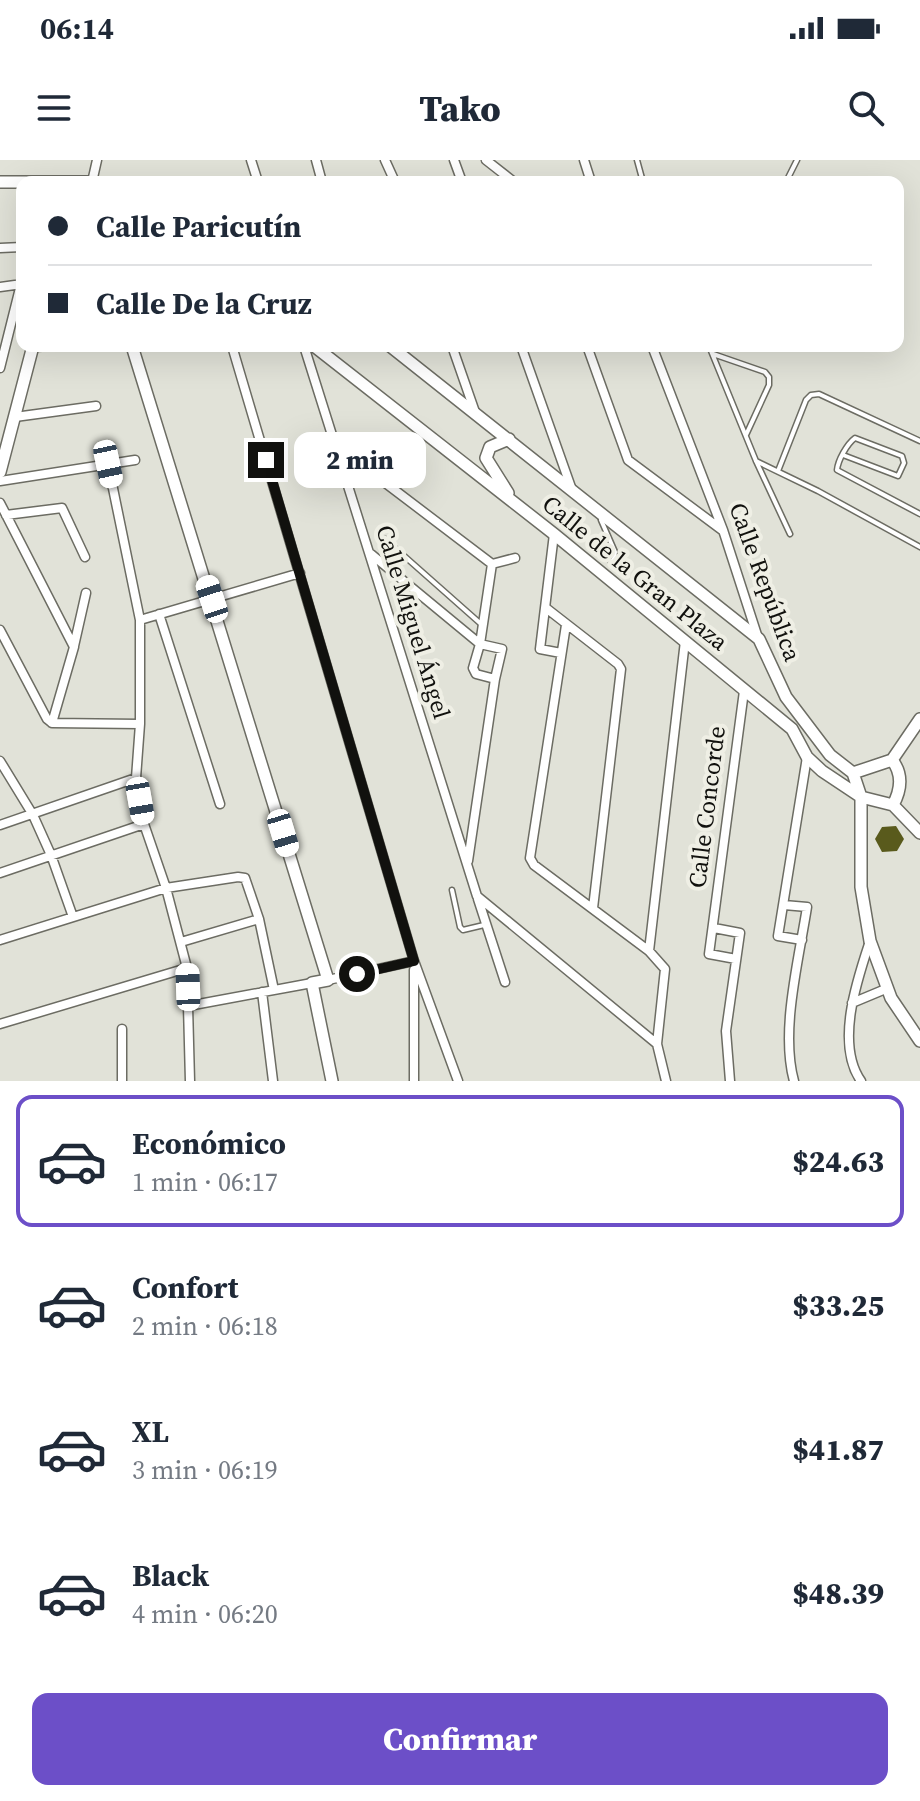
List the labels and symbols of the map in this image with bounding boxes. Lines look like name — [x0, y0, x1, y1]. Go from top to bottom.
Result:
callout: 2 min — [294, 432, 426, 488]
car — [91, 438, 125, 490]
route end — [248, 442, 284, 478]
street label: Calle de la Gran Plaza — [535, 487, 736, 658]
street label: Calle República — [721, 498, 810, 666]
street label: Calle Miguel Ángel — [368, 521, 459, 723]
car — [193, 572, 231, 626]
street label: Calle Concorde — [680, 724, 733, 890]
car — [124, 775, 156, 827]
car — [265, 807, 301, 859]
route start — [339, 956, 375, 992]
car — [175, 963, 201, 1011]

